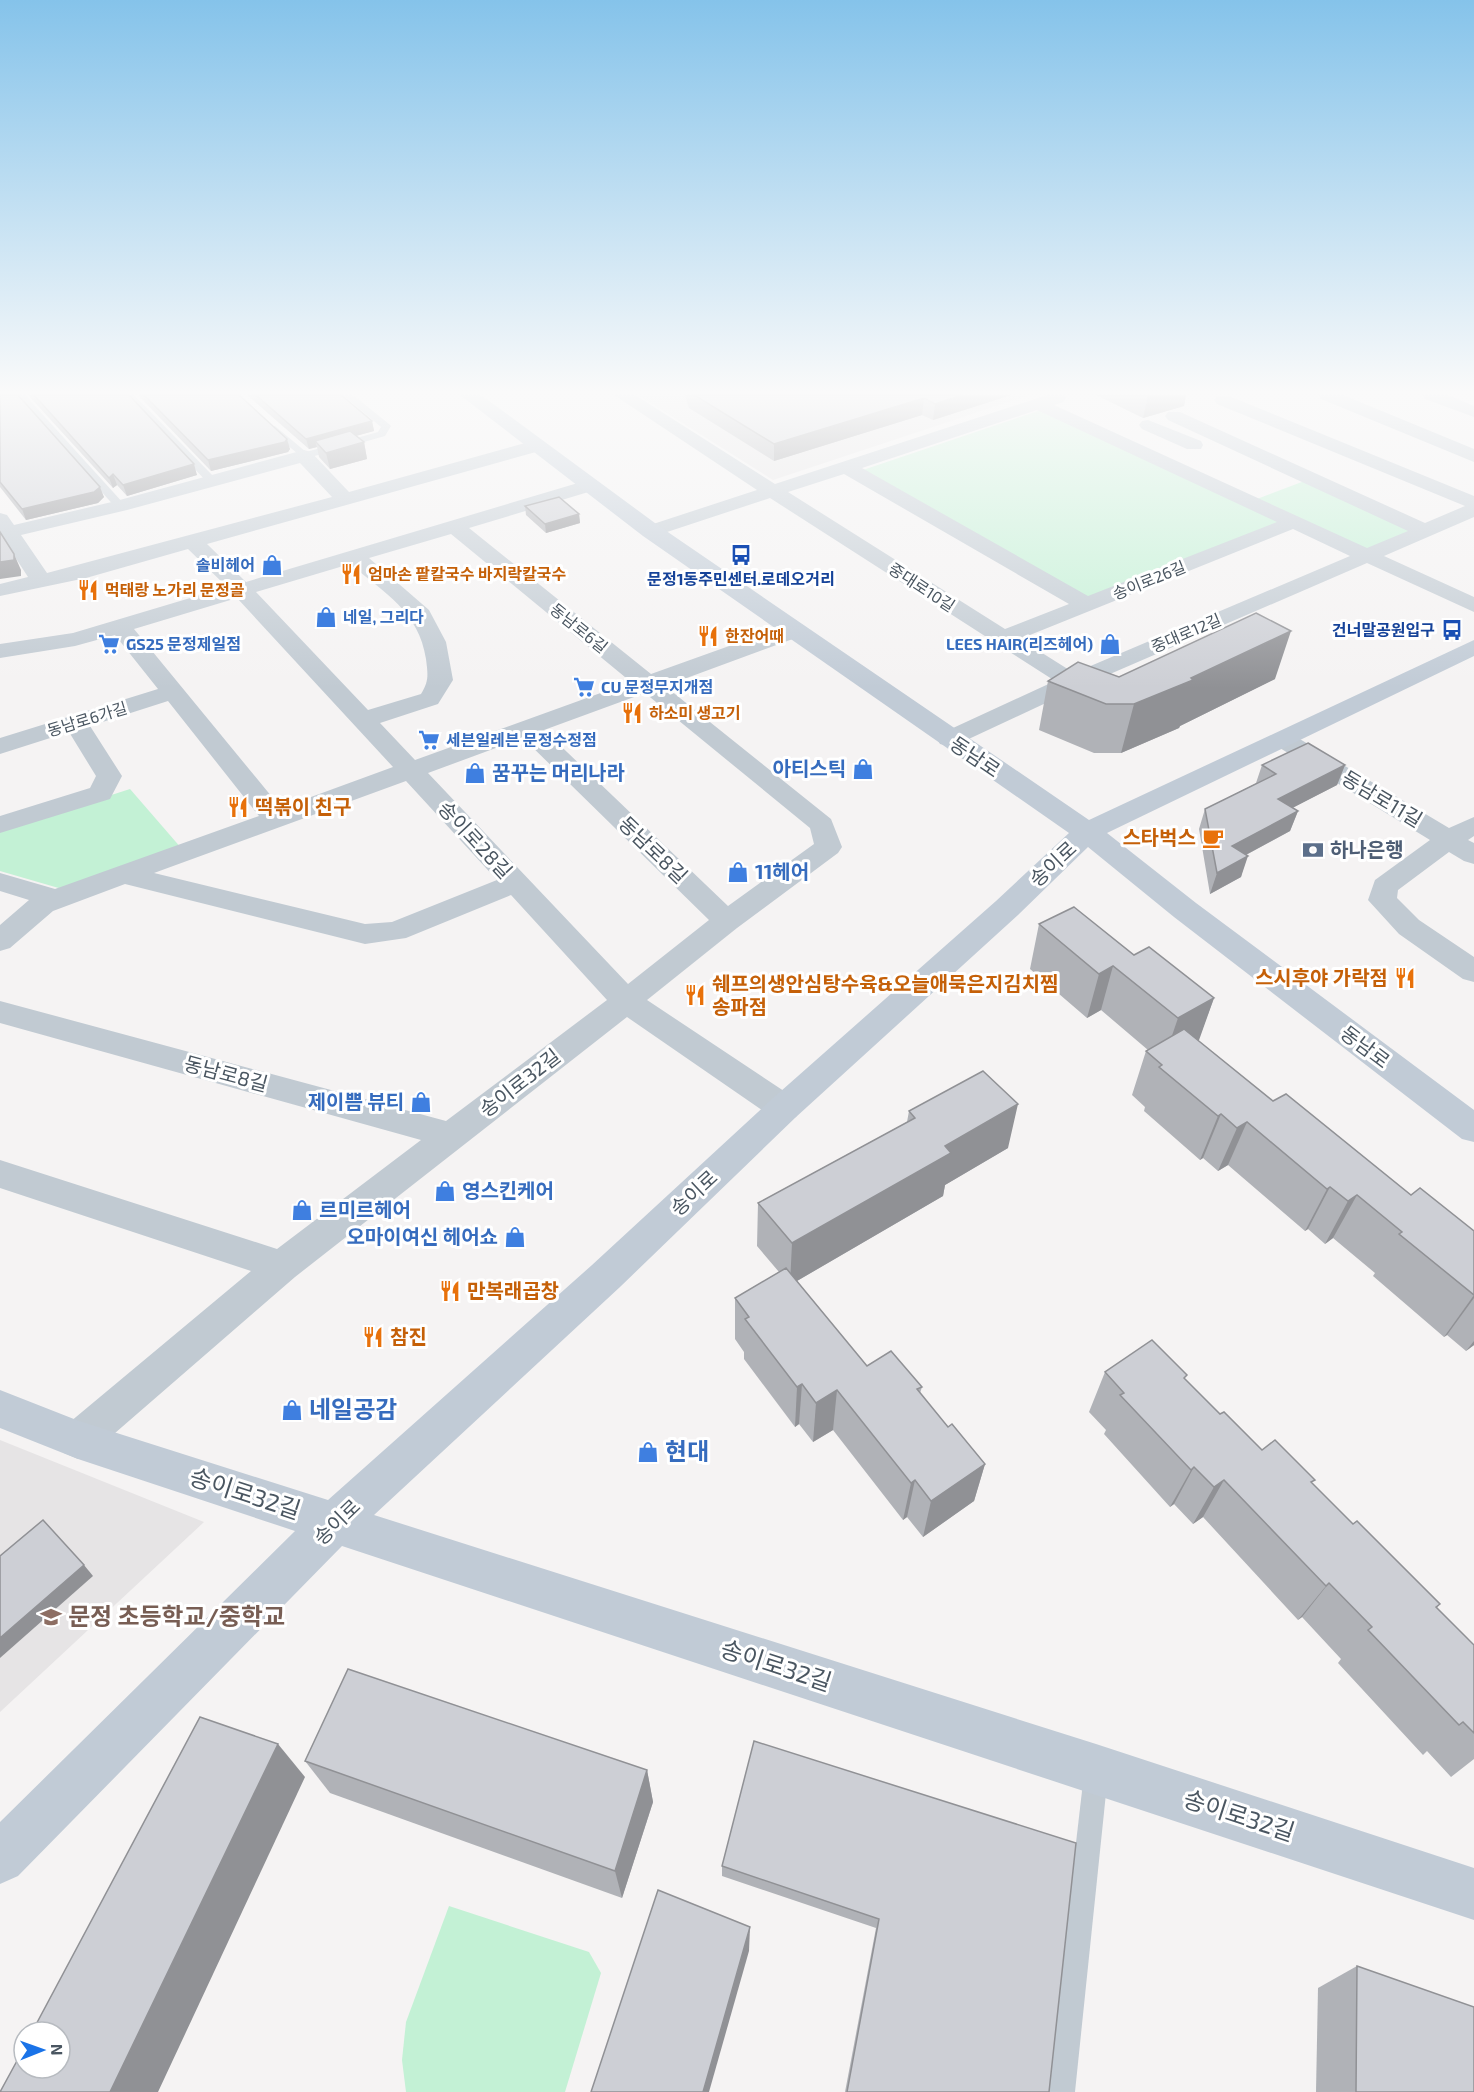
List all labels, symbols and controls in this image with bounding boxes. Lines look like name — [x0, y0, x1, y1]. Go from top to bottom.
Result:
bus stop icon: 문정1동주민센터.로데오거리 — [729, 543, 753, 567]
shop icon: 솔비헤어 — [260, 553, 284, 577]
place label: 솔비헤어 — [196, 555, 255, 574]
street label: 송이로26길 — [1110, 556, 1188, 603]
street label: 중대로10길 — [886, 558, 959, 615]
restaurant icon: 엄마손 팥칼국수 바지락칼국수 — [339, 562, 363, 586]
place label: 엄마손 팥칼국수 바지락칼국수 — [368, 564, 567, 583]
place label: 문정1동주민센터.로데오거리 — [647, 569, 835, 588]
restaurant icon: 먹태랑 노가리 문정골 — [76, 578, 100, 602]
place label: 먹태랑 노가리 문정골 — [105, 580, 245, 599]
street label: 동남로6길 — [547, 599, 612, 656]
shop icon: 네일, 그리다 — [314, 605, 338, 629]
place label: 네일, 그리다 — [343, 607, 424, 626]
street label: 중대로12길 — [1148, 609, 1224, 656]
bus stop icon: 건너말공원입구 — [1440, 618, 1464, 642]
place label: 건너말공원입구 — [1332, 620, 1435, 639]
restaurant icon: 한잔어때 — [696, 624, 720, 648]
place label: 한잔어때 — [725, 626, 784, 645]
supermarket icon: GS25 문정제일점 — [97, 632, 121, 656]
shop icon: LEES HAIR(리즈헤어) — [1098, 632, 1122, 656]
place label: GS25 문정제일점 — [126, 634, 241, 653]
place label: LEES HAIR(리즈헤어) — [946, 634, 1093, 653]
supermarket icon: CU 문정무지개점 — [572, 675, 596, 699]
place label: CU 문정무지개점 — [601, 677, 713, 696]
street label: 동남로6가길 — [45, 697, 129, 740]
restaurant icon: 하소미 생고기 — [620, 701, 644, 725]
place label: 하소미 생고기 — [649, 703, 741, 722]
supermarket icon: 세븐일레븐 문정수정점 — [417, 728, 441, 752]
place label: 세븐일레븐 문정수정점 — [446, 730, 597, 749]
street label: 동남로 — [946, 731, 1005, 782]
place label: 아티스틱 — [772, 756, 846, 780]
shop icon: 아티스틱 — [851, 757, 875, 781]
place label: 꿈꾸는 머리나라 — [492, 760, 625, 784]
shop icon: 꿈꾸는 머리나라 — [463, 761, 487, 785]
street label: 동남로11길 — [1338, 765, 1427, 831]
place label: 떡볶이 친구 — [255, 794, 351, 818]
restaurant icon: 떡볶이 친구 — [226, 795, 250, 819]
street label: 송이로28길 — [434, 796, 518, 883]
street label: 동남로8길 — [615, 811, 693, 888]
place label: 스타벅스 — [1122, 825, 1196, 849]
cafe icon: 스타벅스 — [1201, 826, 1225, 850]
street label: 송이로 — [1024, 836, 1081, 891]
place label: 하나은행 — [1330, 837, 1404, 861]
bank icon: 하나은행 — [1301, 838, 1325, 862]
place label: 11헤어 — [755, 859, 809, 883]
shop icon: 11헤어 — [726, 860, 750, 884]
place label: 스시후야 가락점 — [1255, 965, 1388, 989]
restaurant icon: 스시후야 가락점 — [1393, 966, 1417, 990]
place label: 쉐프의생안심탕수육&오늘애묵은지김치찜 송파점 — [712, 971, 1059, 1018]
restaurant icon: 쉐프의생안심탕수육&오늘애묵은지김치찜 송파점 — [683, 983, 707, 1007]
street label: 동남로 — [1336, 1020, 1395, 1072]
street label: 송이로32길 — [474, 1043, 565, 1121]
street label: 동남로8길 — [182, 1050, 271, 1096]
place label: 제이쁨 뷰티 — [308, 1089, 404, 1113]
shop icon: 제이쁨 뷰티 — [409, 1090, 433, 1114]
street label: 송이로 — [665, 1165, 722, 1220]
place label: 영스킨케어 — [462, 1178, 554, 1202]
shop icon: 영스킨케어 — [433, 1179, 457, 1203]
place label: 르미르헤어 — [319, 1197, 411, 1221]
shop icon: 르미르헤어 — [290, 1198, 314, 1222]
place label: 오마이여신 헤어쇼 — [346, 1224, 498, 1248]
shop icon: 오마이여신 헤어쇼 — [503, 1225, 527, 1249]
place label: 만복래곱창 — [467, 1278, 559, 1302]
restaurant icon: 만복래곱창 — [438, 1279, 462, 1303]
place label: 참진 — [390, 1324, 427, 1348]
restaurant icon: 참진 — [361, 1325, 385, 1349]
place label: 네일공감 — [309, 1394, 397, 1423]
shop icon: 네일공감 — [280, 1398, 304, 1422]
place label: 현대 — [665, 1436, 709, 1465]
shop icon: 현대 — [636, 1440, 660, 1464]
street label: 송이로32길 — [186, 1461, 305, 1524]
street label: 송이로 — [308, 1493, 364, 1549]
place label: 문정 초등학교/중학교 — [68, 1601, 285, 1630]
school or university icon: 문정 초등학교/중학교 — [39, 1605, 63, 1629]
street label: 송이로32길 — [717, 1633, 836, 1696]
street label: 송이로32길 — [1180, 1783, 1299, 1846]
north arrow — [12, 2020, 72, 2080]
text: N — [48, 2044, 67, 2056]

